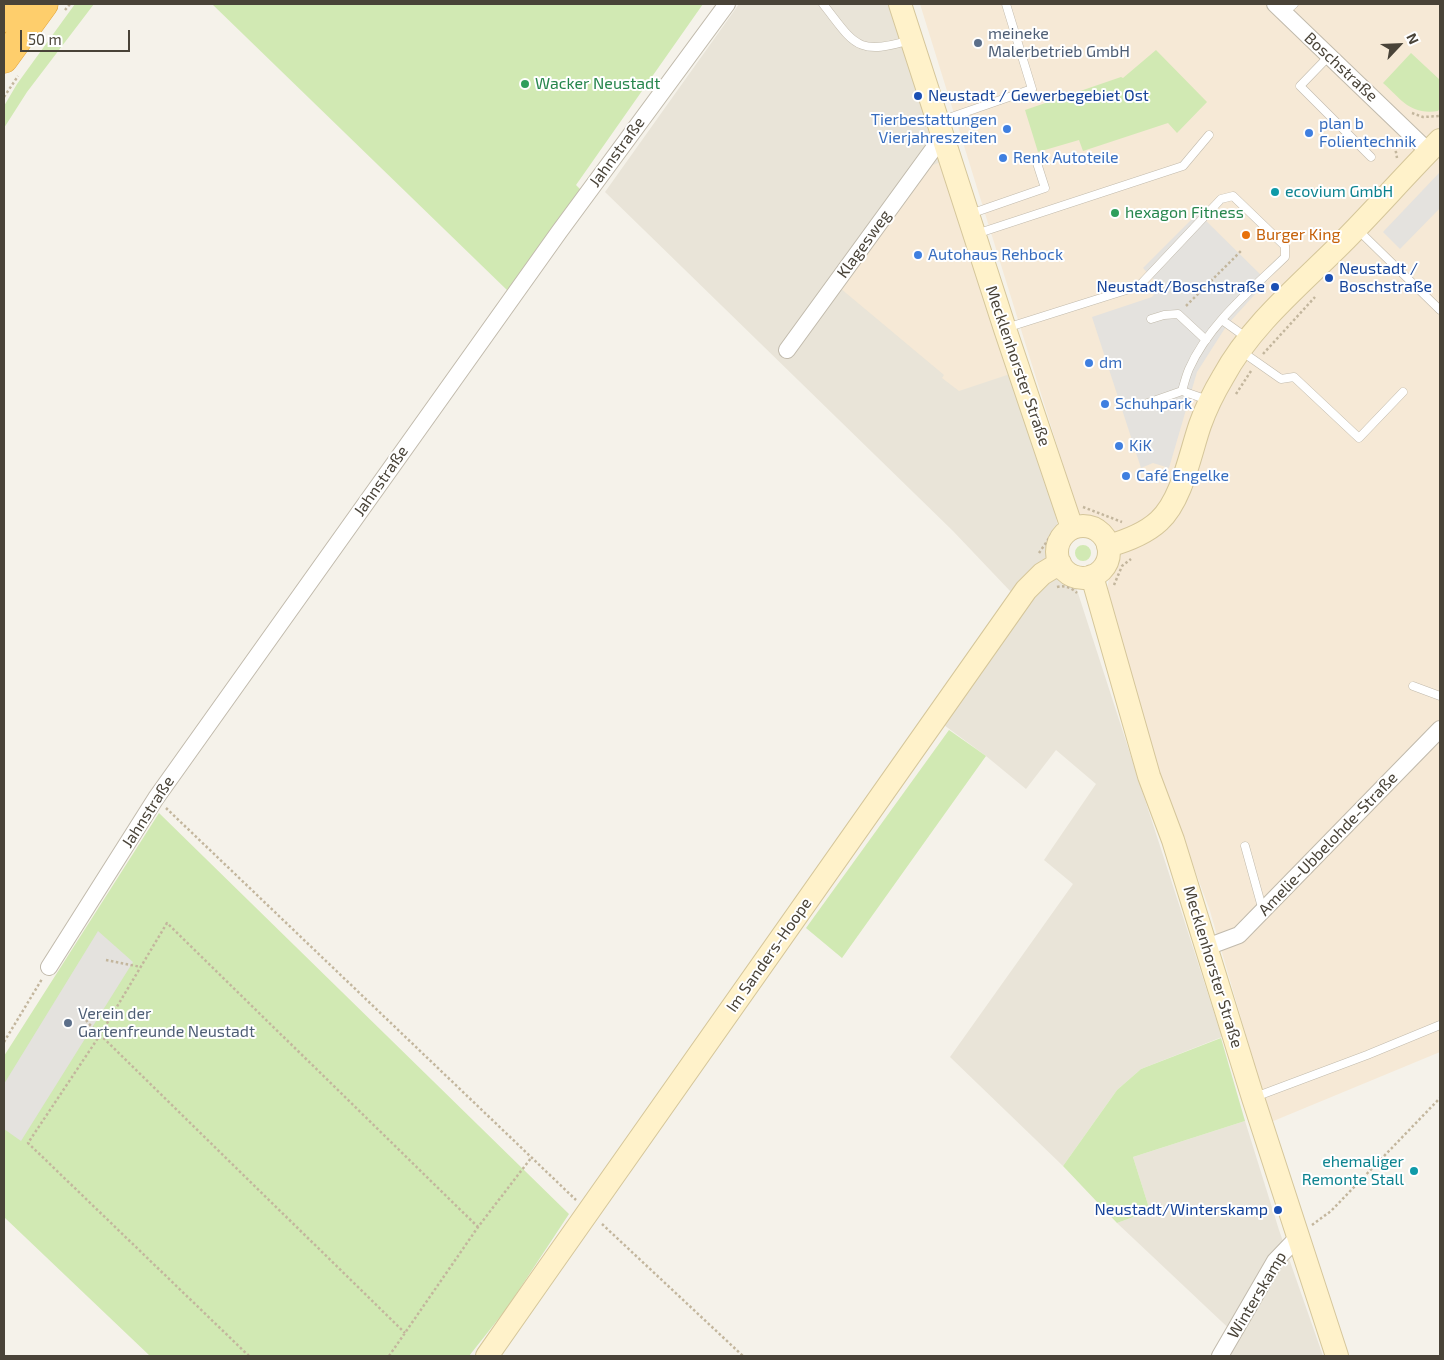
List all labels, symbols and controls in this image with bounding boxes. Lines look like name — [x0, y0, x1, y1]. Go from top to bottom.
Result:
scale bar — [22, 20, 132, 52]
north arrow — [1374, 20, 1424, 70]
place label: meineke Malerbetrieb GmbH — [988, 24, 1130, 62]
street label: Boschstraße — [1300, 28, 1382, 106]
text: 50 m — [28, 30, 62, 48]
text: N — [1403, 30, 1423, 47]
marker: meineke Malerbetrieb GmbH — [972, 37, 984, 49]
place label: Wacker Neustadt — [535, 74, 660, 94]
marker: Wacker Neustadt — [519, 78, 531, 90]
place label: Neustadt / Gewerbegebiet Ost — [928, 86, 1149, 106]
marker: Neustadt / Gewerbegebiet Ost — [912, 90, 924, 102]
place label: Tierbestattungen Vierjahreszeiten — [871, 110, 997, 148]
street label: Jahnstraße — [585, 113, 649, 191]
place label: plan b Folientechnik — [1319, 114, 1416, 152]
marker: Tierbestattungen Vierjahreszeiten — [1001, 123, 1013, 135]
marker: plan b Folientechnik — [1303, 127, 1315, 139]
place label: Renk Autoteile — [1013, 148, 1119, 168]
marker: Renk Autoteile — [997, 152, 1009, 164]
place label: ecovium GmbH — [1285, 182, 1393, 202]
marker: ecovium GmbH — [1269, 186, 1281, 198]
place label: hexagon Fitness — [1125, 203, 1244, 223]
street label: Klagesweg — [833, 206, 895, 282]
marker: hexagon Fitness — [1109, 207, 1121, 219]
place label: Burger King — [1256, 225, 1340, 245]
marker: Burger King — [1240, 229, 1252, 241]
place label: Autohaus Rehbock — [928, 245, 1063, 265]
marker: Autohaus Rehbock — [912, 249, 924, 261]
place label: Neustadt / Boschstraße — [1339, 259, 1432, 297]
marker: Neustadt / Boschstraße — [1323, 272, 1335, 284]
place label: Neustadt/Boschstraße — [1096, 277, 1265, 297]
marker: Neustadt/Boschstraße — [1269, 281, 1281, 293]
street label: Mecklenhorster Straße — [982, 283, 1054, 449]
place label: dm — [1099, 353, 1122, 373]
marker: dm — [1083, 357, 1095, 369]
place label: Schuhpark — [1115, 394, 1192, 414]
marker: Schuhpark — [1099, 398, 1111, 410]
place label: KiK — [1129, 436, 1152, 456]
marker: KiK — [1113, 440, 1125, 452]
street label: Jahnstraße — [350, 442, 412, 520]
place label: Café Engelke — [1136, 466, 1229, 486]
marker: Café Engelke — [1120, 470, 1132, 482]
street label: Amelie-Ubbelohde-Straße — [1254, 768, 1402, 920]
street label: Jahnstraße — [118, 773, 178, 851]
street label: Mecklenhorster Straße — [1179, 884, 1247, 1050]
street label: Im Sanders-Hoope — [722, 894, 816, 1016]
place label: Verein der Gartenfreunde Neustadt — [78, 1004, 255, 1042]
marker: Verein der Gartenfreunde Neustadt — [62, 1017, 74, 1029]
place label: ehemaliger Remonte Stall — [1302, 1152, 1404, 1190]
marker: ehemaliger Remonte Stall — [1408, 1165, 1420, 1177]
place label: Neustadt/Winterskamp — [1095, 1200, 1268, 1220]
marker: Neustadt/Winterskamp — [1272, 1204, 1284, 1216]
street label: Winterskamp — [1224, 1248, 1290, 1342]

